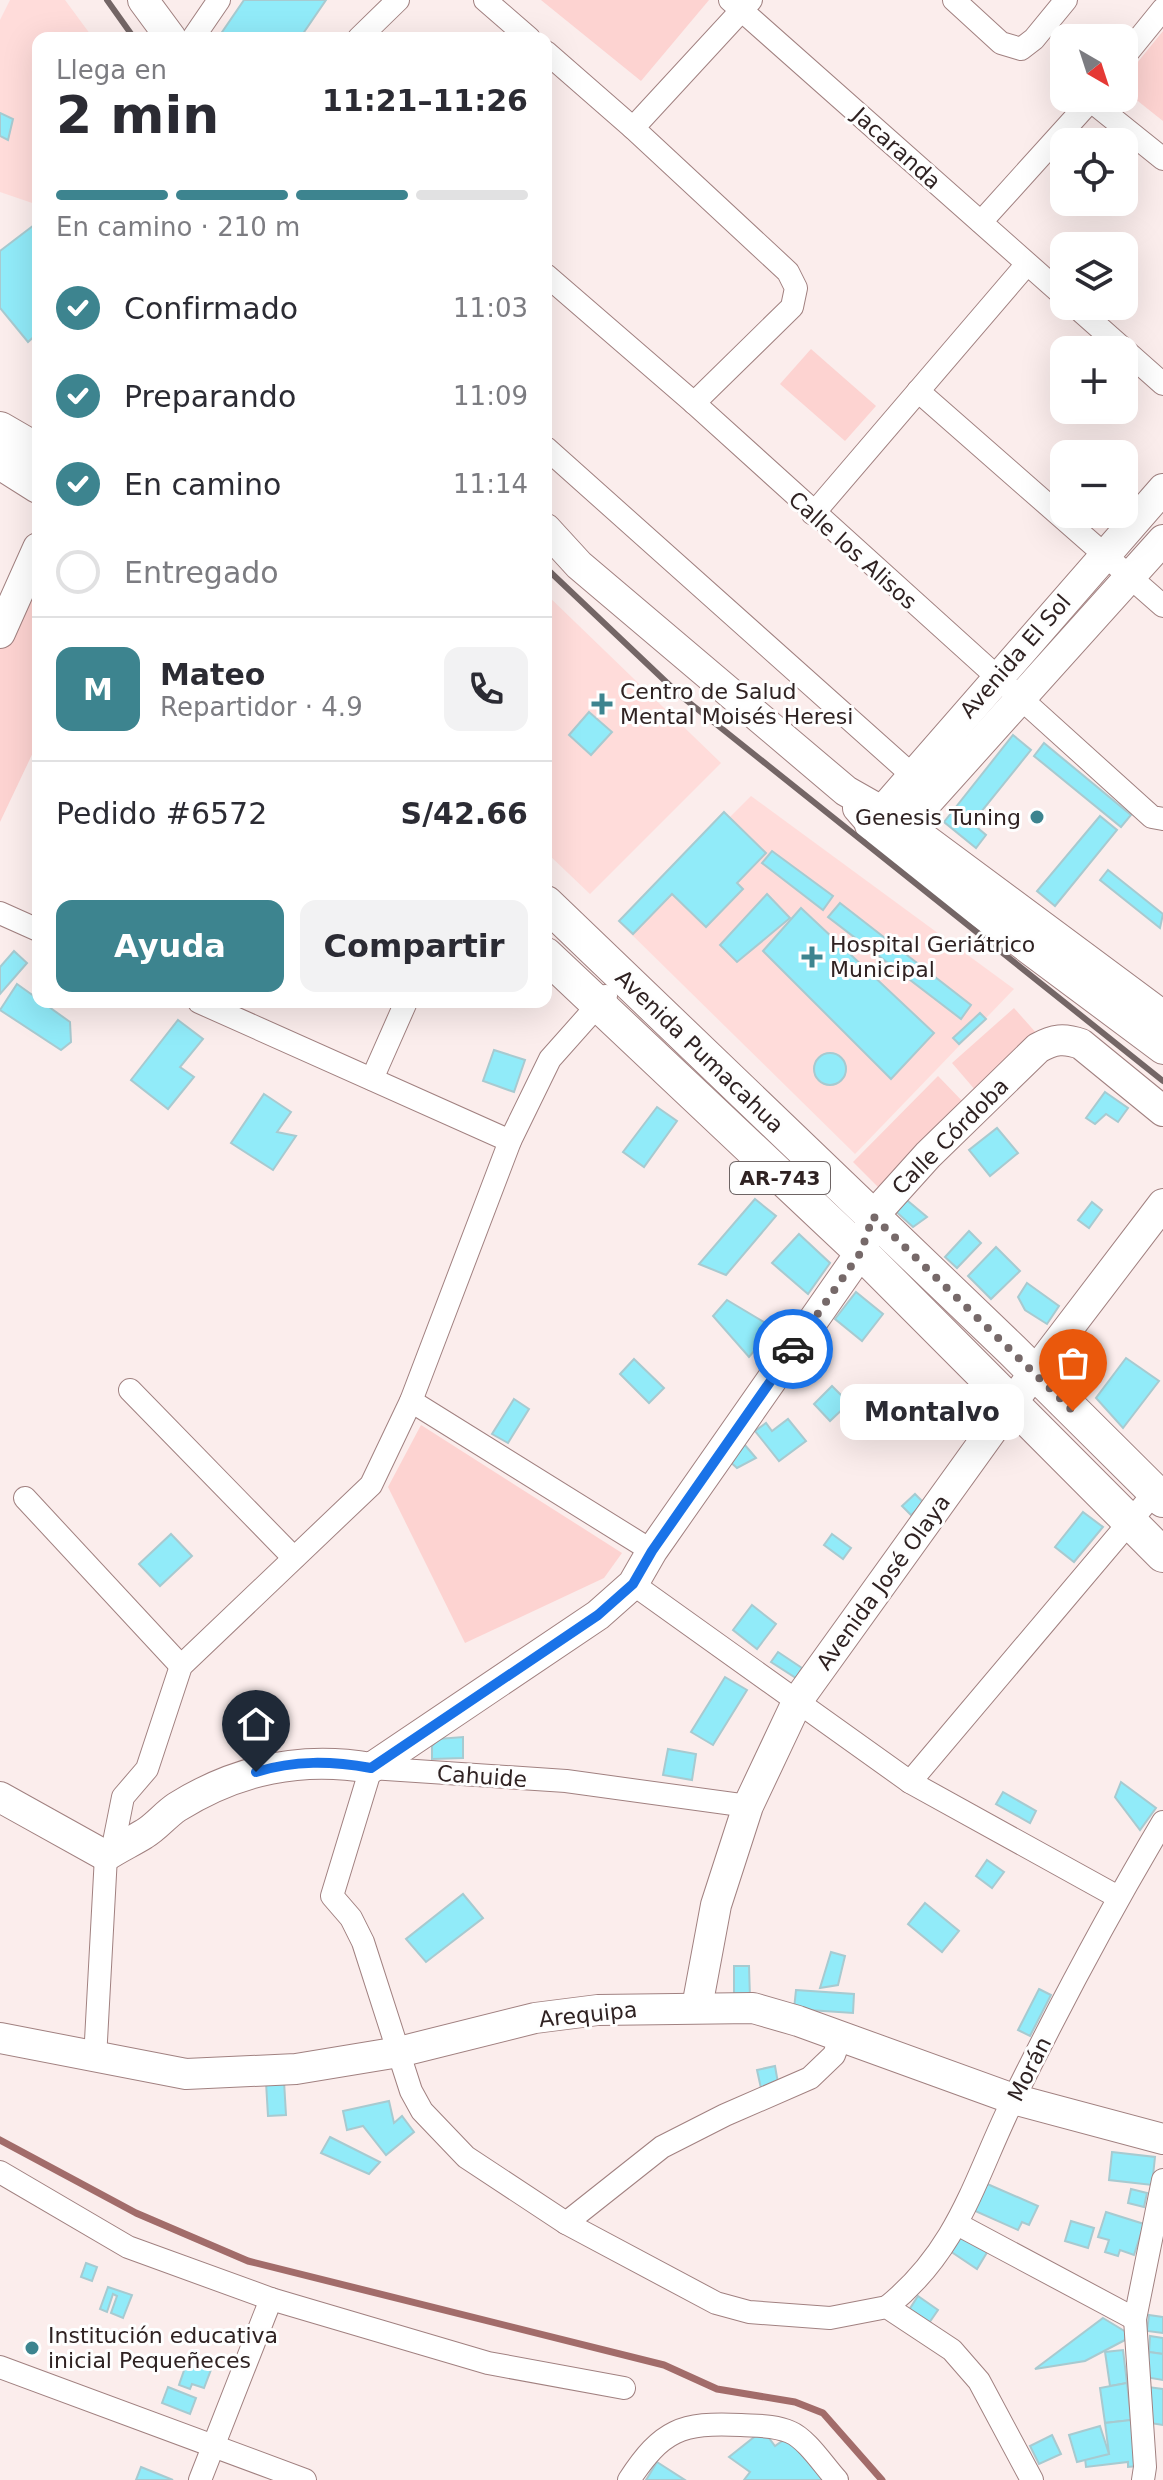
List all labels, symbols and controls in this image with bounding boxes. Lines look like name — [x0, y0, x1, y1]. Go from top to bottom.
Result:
north arrow — [1050, 24, 1138, 112]
map controls — [1050, 24, 1138, 528]
text: Llega en — [56, 55, 167, 85]
text: 11:21–11:26 — [322, 83, 528, 118]
text: 2 min — [56, 85, 219, 145]
street label: Jacaranda — [846, 101, 946, 194]
button: locate — [1050, 128, 1138, 216]
text: En camino · 210 m — [56, 212, 300, 242]
button: layers — [1050, 232, 1138, 320]
icon: check — [56, 286, 100, 330]
text: Confirmado — [124, 291, 298, 326]
text: 11:03 — [453, 293, 528, 323]
button: + — [1050, 336, 1138, 424]
icon: check — [56, 374, 100, 418]
text: Preparando — [124, 379, 296, 414]
text: 11:09 — [453, 381, 528, 411]
button: − — [1050, 440, 1138, 528]
icon: check — [56, 462, 100, 506]
text: En camino — [124, 467, 281, 502]
text: 11:14 — [453, 469, 528, 499]
street label: Calle los Alisos — [784, 486, 922, 614]
text: Entregado — [124, 555, 279, 590]
street label: Avenida El Sol — [955, 590, 1076, 723]
button: phone — [444, 647, 528, 731]
text: Mateo — [160, 657, 265, 692]
text: M — [83, 672, 113, 707]
place label: Centro de Salud Mental Moisés Heresi — [620, 679, 853, 729]
text: Repartidor · 4.9 — [160, 692, 363, 722]
marker: Centro de Salud Mental Moisés Heresi — [591, 693, 613, 715]
text: Pedido #6572 — [56, 796, 267, 831]
text: S/42.66 — [401, 796, 528, 831]
place label: Genesis Tuning — [855, 805, 1021, 830]
marker: Genesis Tuning — [1028, 808, 1046, 826]
button: Ayuda — [56, 900, 284, 992]
button: Compartir — [300, 900, 528, 992]
place label: Hospital Geriátrico Municipal — [830, 932, 1035, 982]
marker: Hospital Geriátrico Municipal — [801, 946, 823, 968]
street label: Avenida Pumacahua — [611, 965, 789, 1138]
street label: Calle Córdoba — [887, 1073, 1014, 1200]
road number: AR-743 — [730, 1162, 830, 1194]
courier — [753, 1309, 833, 1389]
icon: car — [771, 1327, 815, 1371]
pin — [1039, 1329, 1107, 1411]
icon: bag — [1051, 1341, 1095, 1385]
callout: Montalvo — [841, 1383, 1025, 1439]
text: Montalvo — [864, 1397, 1000, 1427]
street label: Avenida José Olaya — [812, 1490, 955, 1675]
pin — [222, 1690, 290, 1772]
icon: home — [234, 1702, 278, 1746]
street label: Cahuide — [436, 1761, 528, 1792]
street label: Arequipa — [538, 1997, 638, 2032]
street label: Morán — [1003, 2033, 1056, 2106]
place label: Institución educativa inicial Pequeñeces — [48, 2323, 278, 2373]
marker: Institución educativa inicial Pequeñeces — [23, 2339, 41, 2357]

